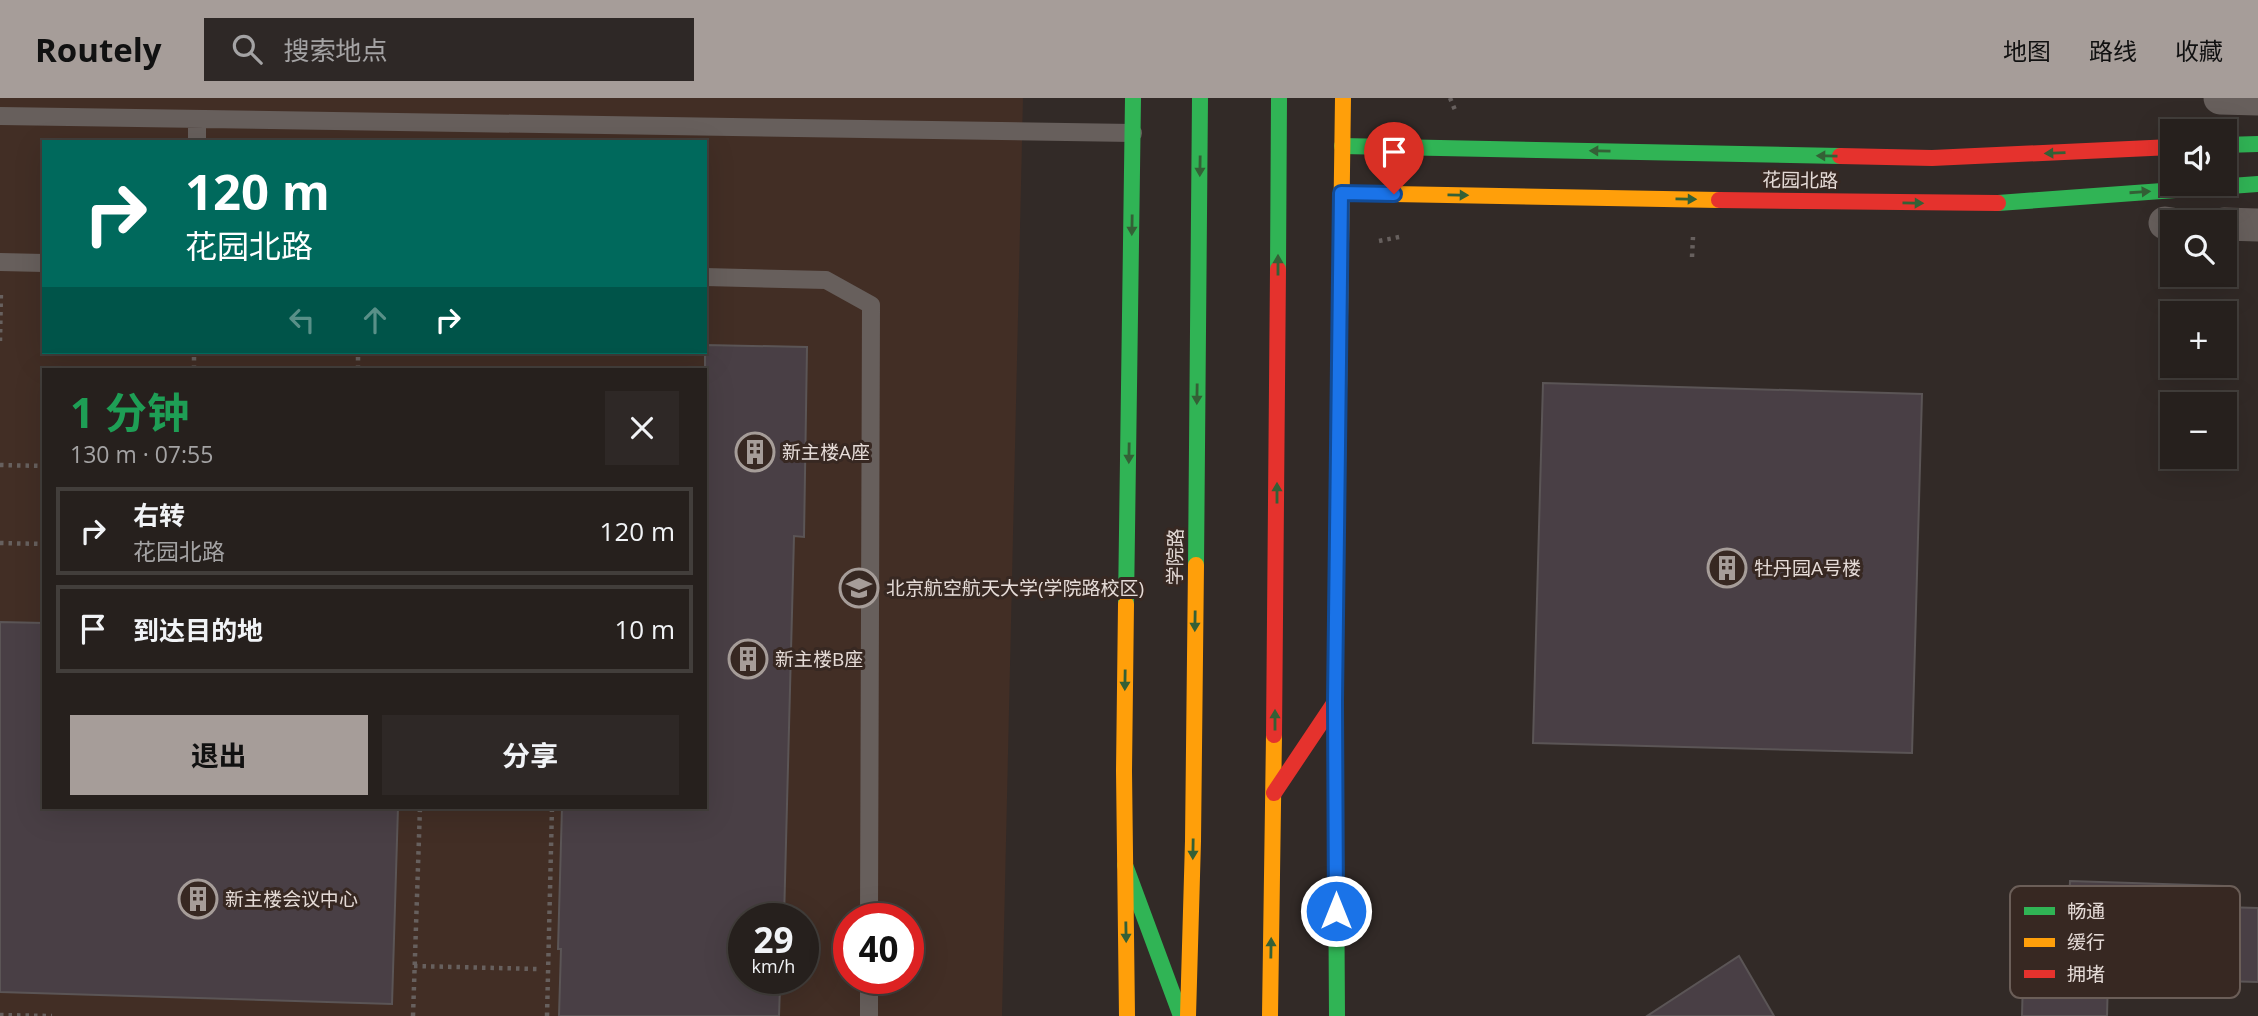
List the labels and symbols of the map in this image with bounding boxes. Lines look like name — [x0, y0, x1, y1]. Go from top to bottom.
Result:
pin — [1364, 122, 1424, 194]
one-way arrow — [1589, 145, 1611, 157]
one-way arrow — [2043, 147, 2065, 158]
one-way arrow — [1816, 150, 1838, 162]
one-way arrow — [1194, 155, 1206, 177]
street label: 花园北路 — [1762, 166, 1838, 194]
one-way arrow — [2130, 186, 2152, 197]
one-way arrow — [1448, 190, 1470, 201]
one-way arrow — [1675, 193, 1697, 205]
one-way arrow — [1903, 197, 1925, 209]
one-way arrow — [1126, 214, 1138, 236]
one-way arrow — [1272, 254, 1284, 276]
one-way arrow — [1192, 383, 1203, 405]
building icon: 新主楼A座 — [734, 431, 776, 473]
place label: 新主楼A座 — [782, 439, 870, 465]
one-way arrow — [1123, 442, 1135, 464]
one-way arrow — [1271, 482, 1282, 504]
street label: 学院路 — [1162, 528, 1188, 586]
building icon: 牡丹园A号楼 — [1706, 547, 1748, 589]
place label: 牡丹园A号楼 — [1754, 555, 1861, 581]
school or university icon: 北京航空航天大学(学院路校区) — [838, 567, 880, 609]
place label: 北京航空航天大学(学院路校区) — [886, 575, 1144, 601]
one-way arrow — [1189, 610, 1201, 632]
building icon: 新主楼B座 — [727, 638, 769, 680]
place label: 新主楼B座 — [775, 646, 863, 672]
one-way arrow — [1120, 669, 1131, 691]
one-way arrow — [1269, 709, 1281, 731]
one-way arrow — [1187, 838, 1199, 860]
position arrow — [1299, 874, 1373, 948]
building icon: 新主楼会议中心 — [177, 878, 219, 920]
place label: 新主楼会议中心 — [225, 886, 358, 912]
legend — [2010, 886, 2240, 998]
text: 畅通 — [2067, 898, 2105, 924]
speed limit sign: 40 — [833, 903, 924, 994]
one-way arrow — [1120, 921, 1132, 943]
text: 缓行 — [2067, 929, 2105, 955]
one-way arrow — [1265, 937, 1277, 959]
text: 拥堵 — [2067, 961, 2105, 987]

